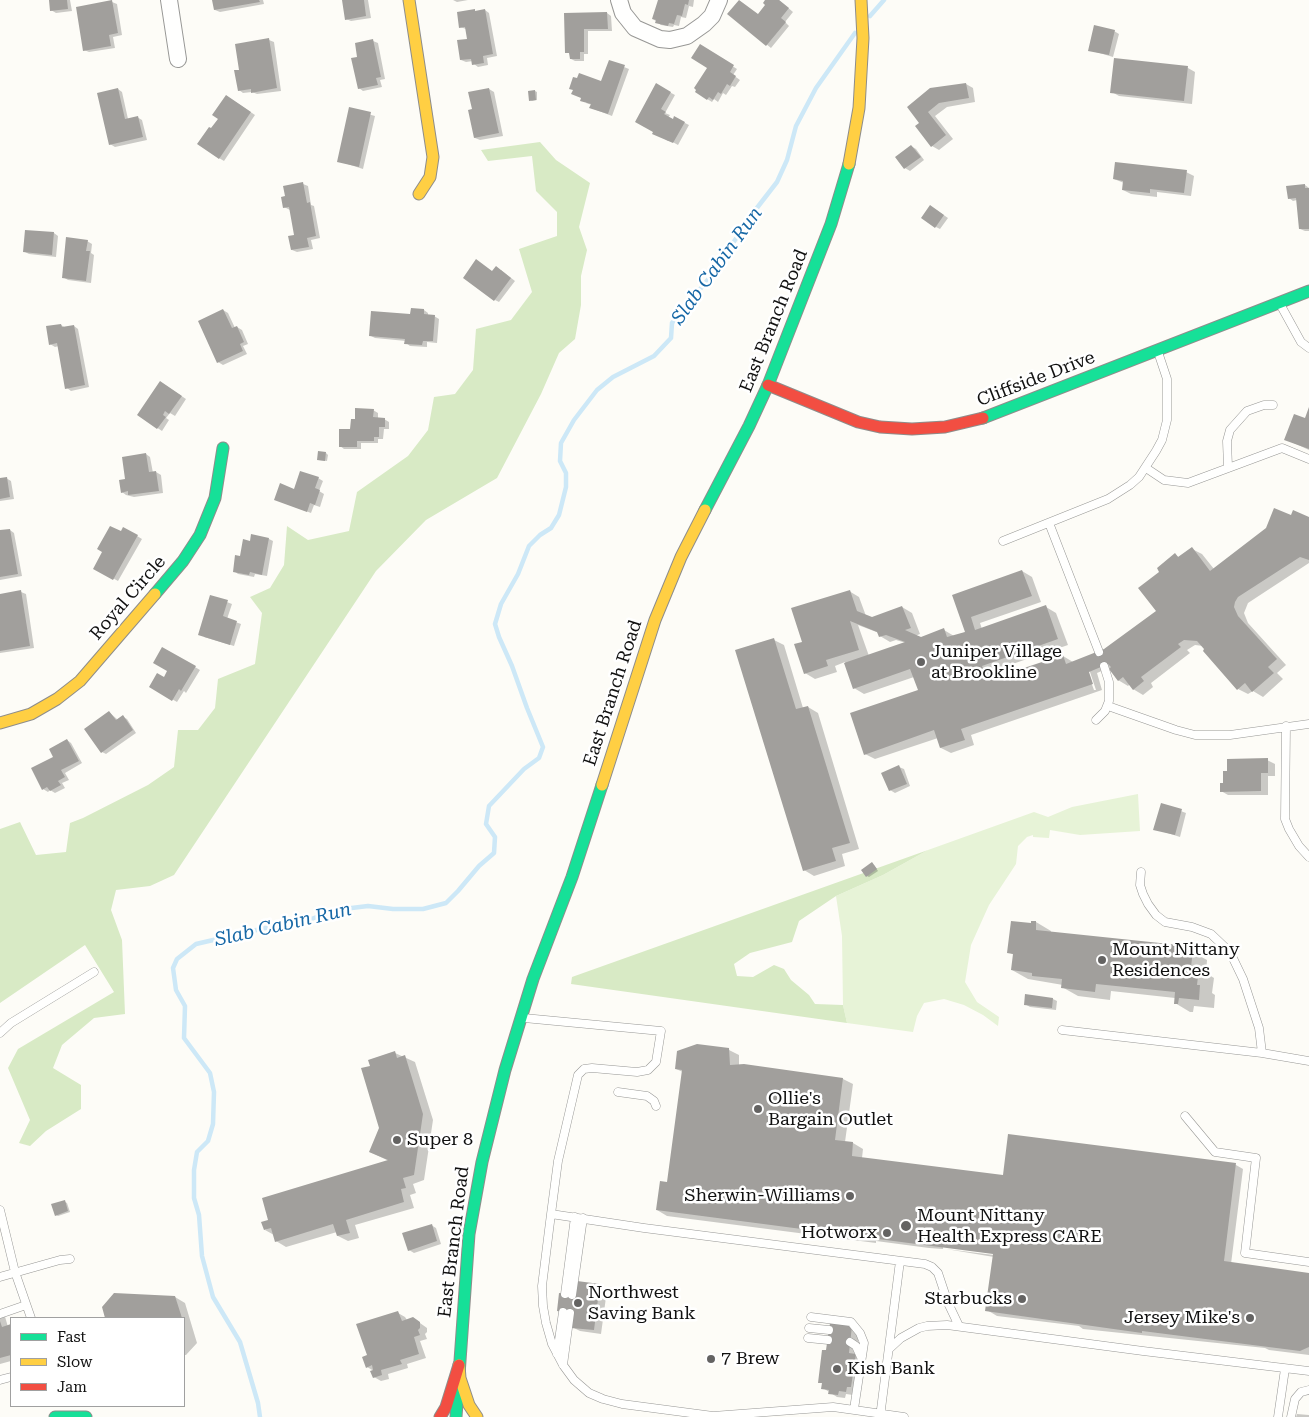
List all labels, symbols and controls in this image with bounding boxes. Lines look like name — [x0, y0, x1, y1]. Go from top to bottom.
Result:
water label: Slab Cabin Run — [667, 203, 767, 329]
street label: East Branch Road — [735, 246, 813, 396]
street label: Cliffside Drive — [974, 347, 1098, 411]
street label: Royal Circle — [86, 551, 170, 645]
street label: East Branch Road — [579, 617, 647, 769]
place label: Juniper Village at Brookline — [931, 641, 1062, 684]
marker: Juniper Village at Brookline — [915, 656, 927, 668]
water label: Slab Cabin Run — [212, 898, 354, 952]
place label: Mount Nittany Residences — [1112, 939, 1240, 982]
marker: Mount Nittany Residences — [1096, 954, 1108, 966]
place label: Ollie's Bargain Outlet — [768, 1088, 893, 1130]
marker: Ollie's Bargain Outlet — [752, 1103, 764, 1115]
place label: Super 8 — [407, 1129, 473, 1151]
marker: Super 8 — [391, 1134, 403, 1146]
street label: East Branch Road — [434, 1165, 474, 1319]
place label: Sherwin-Williams — [684, 1185, 840, 1207]
marker: Sherwin-Williams — [844, 1190, 856, 1202]
place label: Mount Nittany Health Express CARE — [917, 1205, 1102, 1248]
marker: Mount Nittany Health Express CARE — [899, 1219, 913, 1233]
place label: Hotworx — [801, 1222, 877, 1244]
marker: Hotworx — [881, 1227, 893, 1239]
place label: Northwest Saving Bank — [588, 1282, 696, 1325]
place label: Starbucks — [924, 1288, 1012, 1310]
marker: Starbucks — [1016, 1293, 1028, 1305]
marker: Northwest Saving Bank — [572, 1297, 584, 1309]
place label: Jersey Mike's — [1124, 1307, 1240, 1329]
marker: Jersey Mike's — [1244, 1312, 1256, 1324]
legend — [10, 1317, 185, 1407]
text: Fast — [57, 1328, 86, 1346]
place label: 7 Brew — [721, 1348, 779, 1370]
text: Slow — [57, 1353, 92, 1371]
marker: 7 Brew — [705, 1353, 717, 1365]
place label: Kish Bank — [847, 1358, 935, 1380]
marker: Kish Bank — [831, 1363, 843, 1375]
text: Jam — [57, 1378, 87, 1396]

